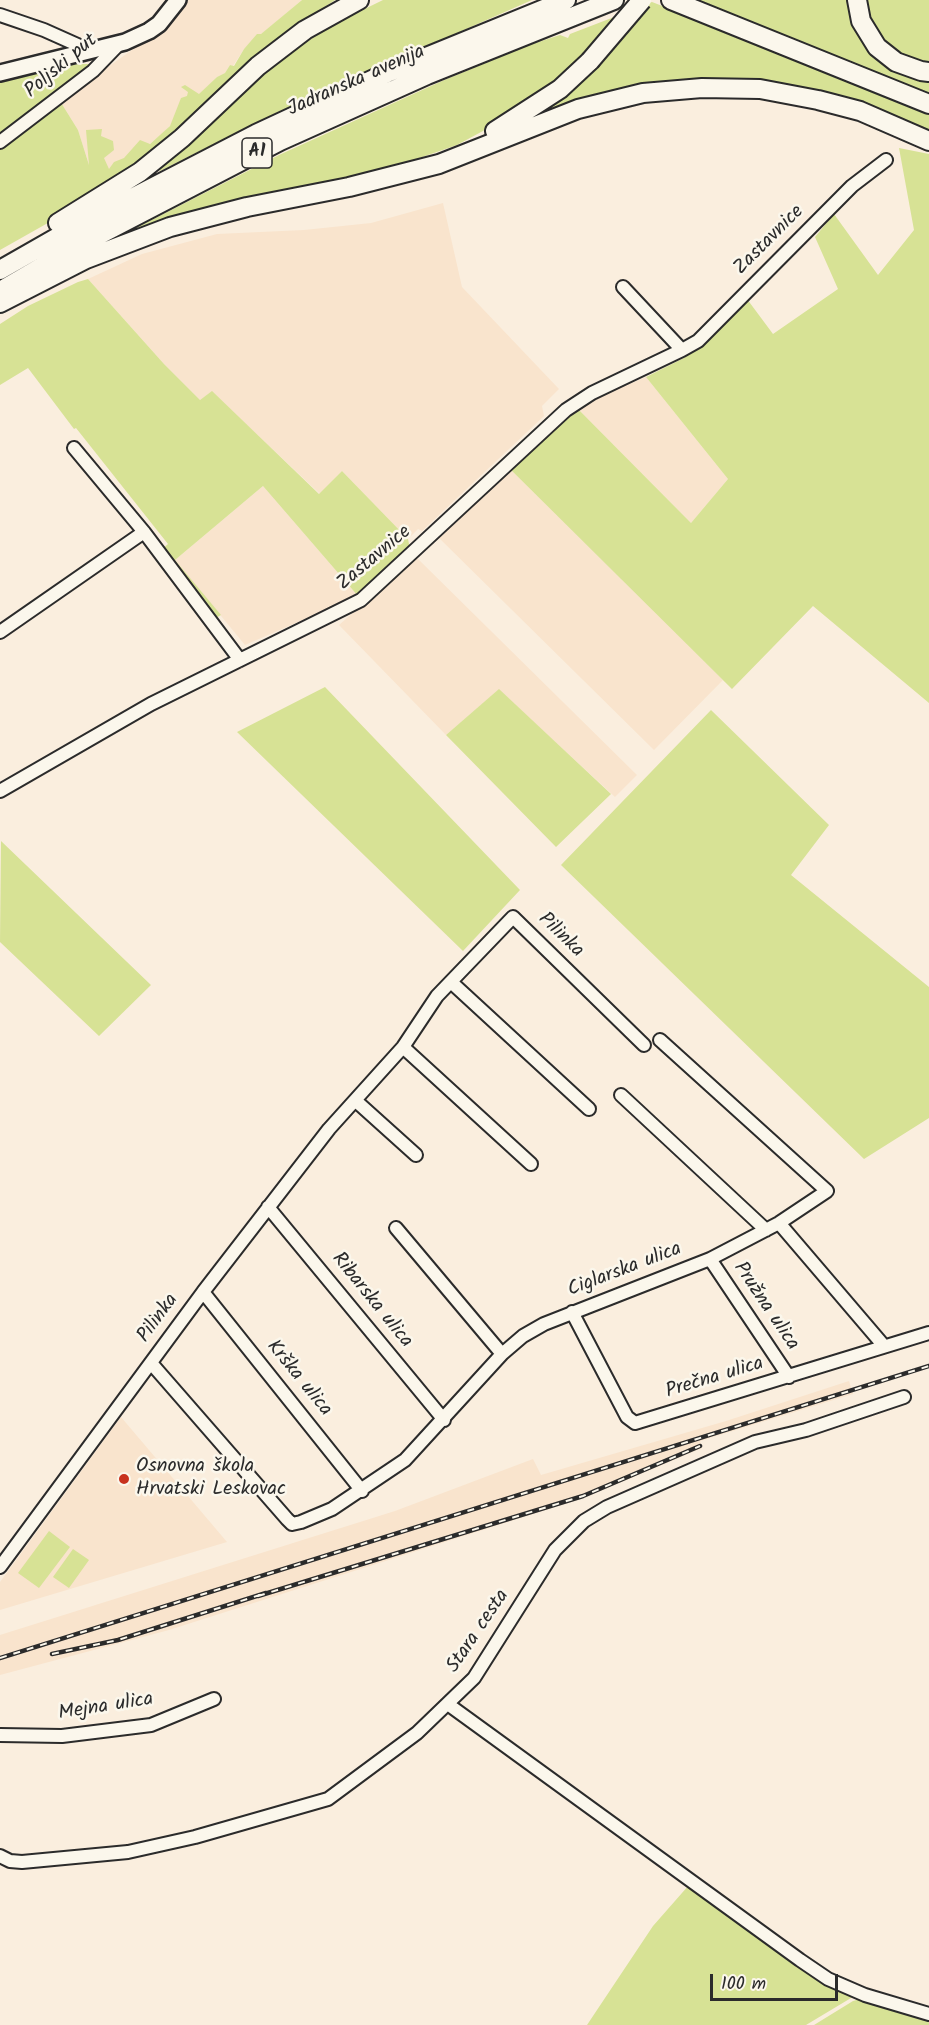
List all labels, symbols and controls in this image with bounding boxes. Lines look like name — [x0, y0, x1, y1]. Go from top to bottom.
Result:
street label: Poljski put — [21, 30, 103, 104]
street label: Jadranska avenija — [285, 41, 429, 123]
road number: A1 — [242, 138, 272, 168]
street label: Zastavnice — [730, 201, 810, 281]
street label: Zastavnice — [333, 521, 417, 597]
street label: Pilinka — [532, 908, 588, 964]
street label: Ciglarska ulica — [565, 1238, 685, 1304]
street label: Ribarska ulica — [325, 1248, 417, 1354]
street label: Pružna ulica — [727, 1258, 803, 1356]
street label: Pilinka — [133, 1290, 185, 1348]
street label: Krška ulica — [260, 1336, 336, 1422]
street label: Prečna ulica — [663, 1353, 767, 1405]
place label: Osnovna škola Hrvatski Leskovac — [136, 1456, 286, 1503]
marker: Osnovna škola Hrvatski Leskovac — [117, 1472, 131, 1486]
street label: Stara cesta — [442, 1586, 516, 1678]
street label: Mejna ulica — [57, 1689, 155, 1727]
scale bar — [713, 1962, 840, 2000]
text: 100 m — [721, 1970, 766, 1999]

